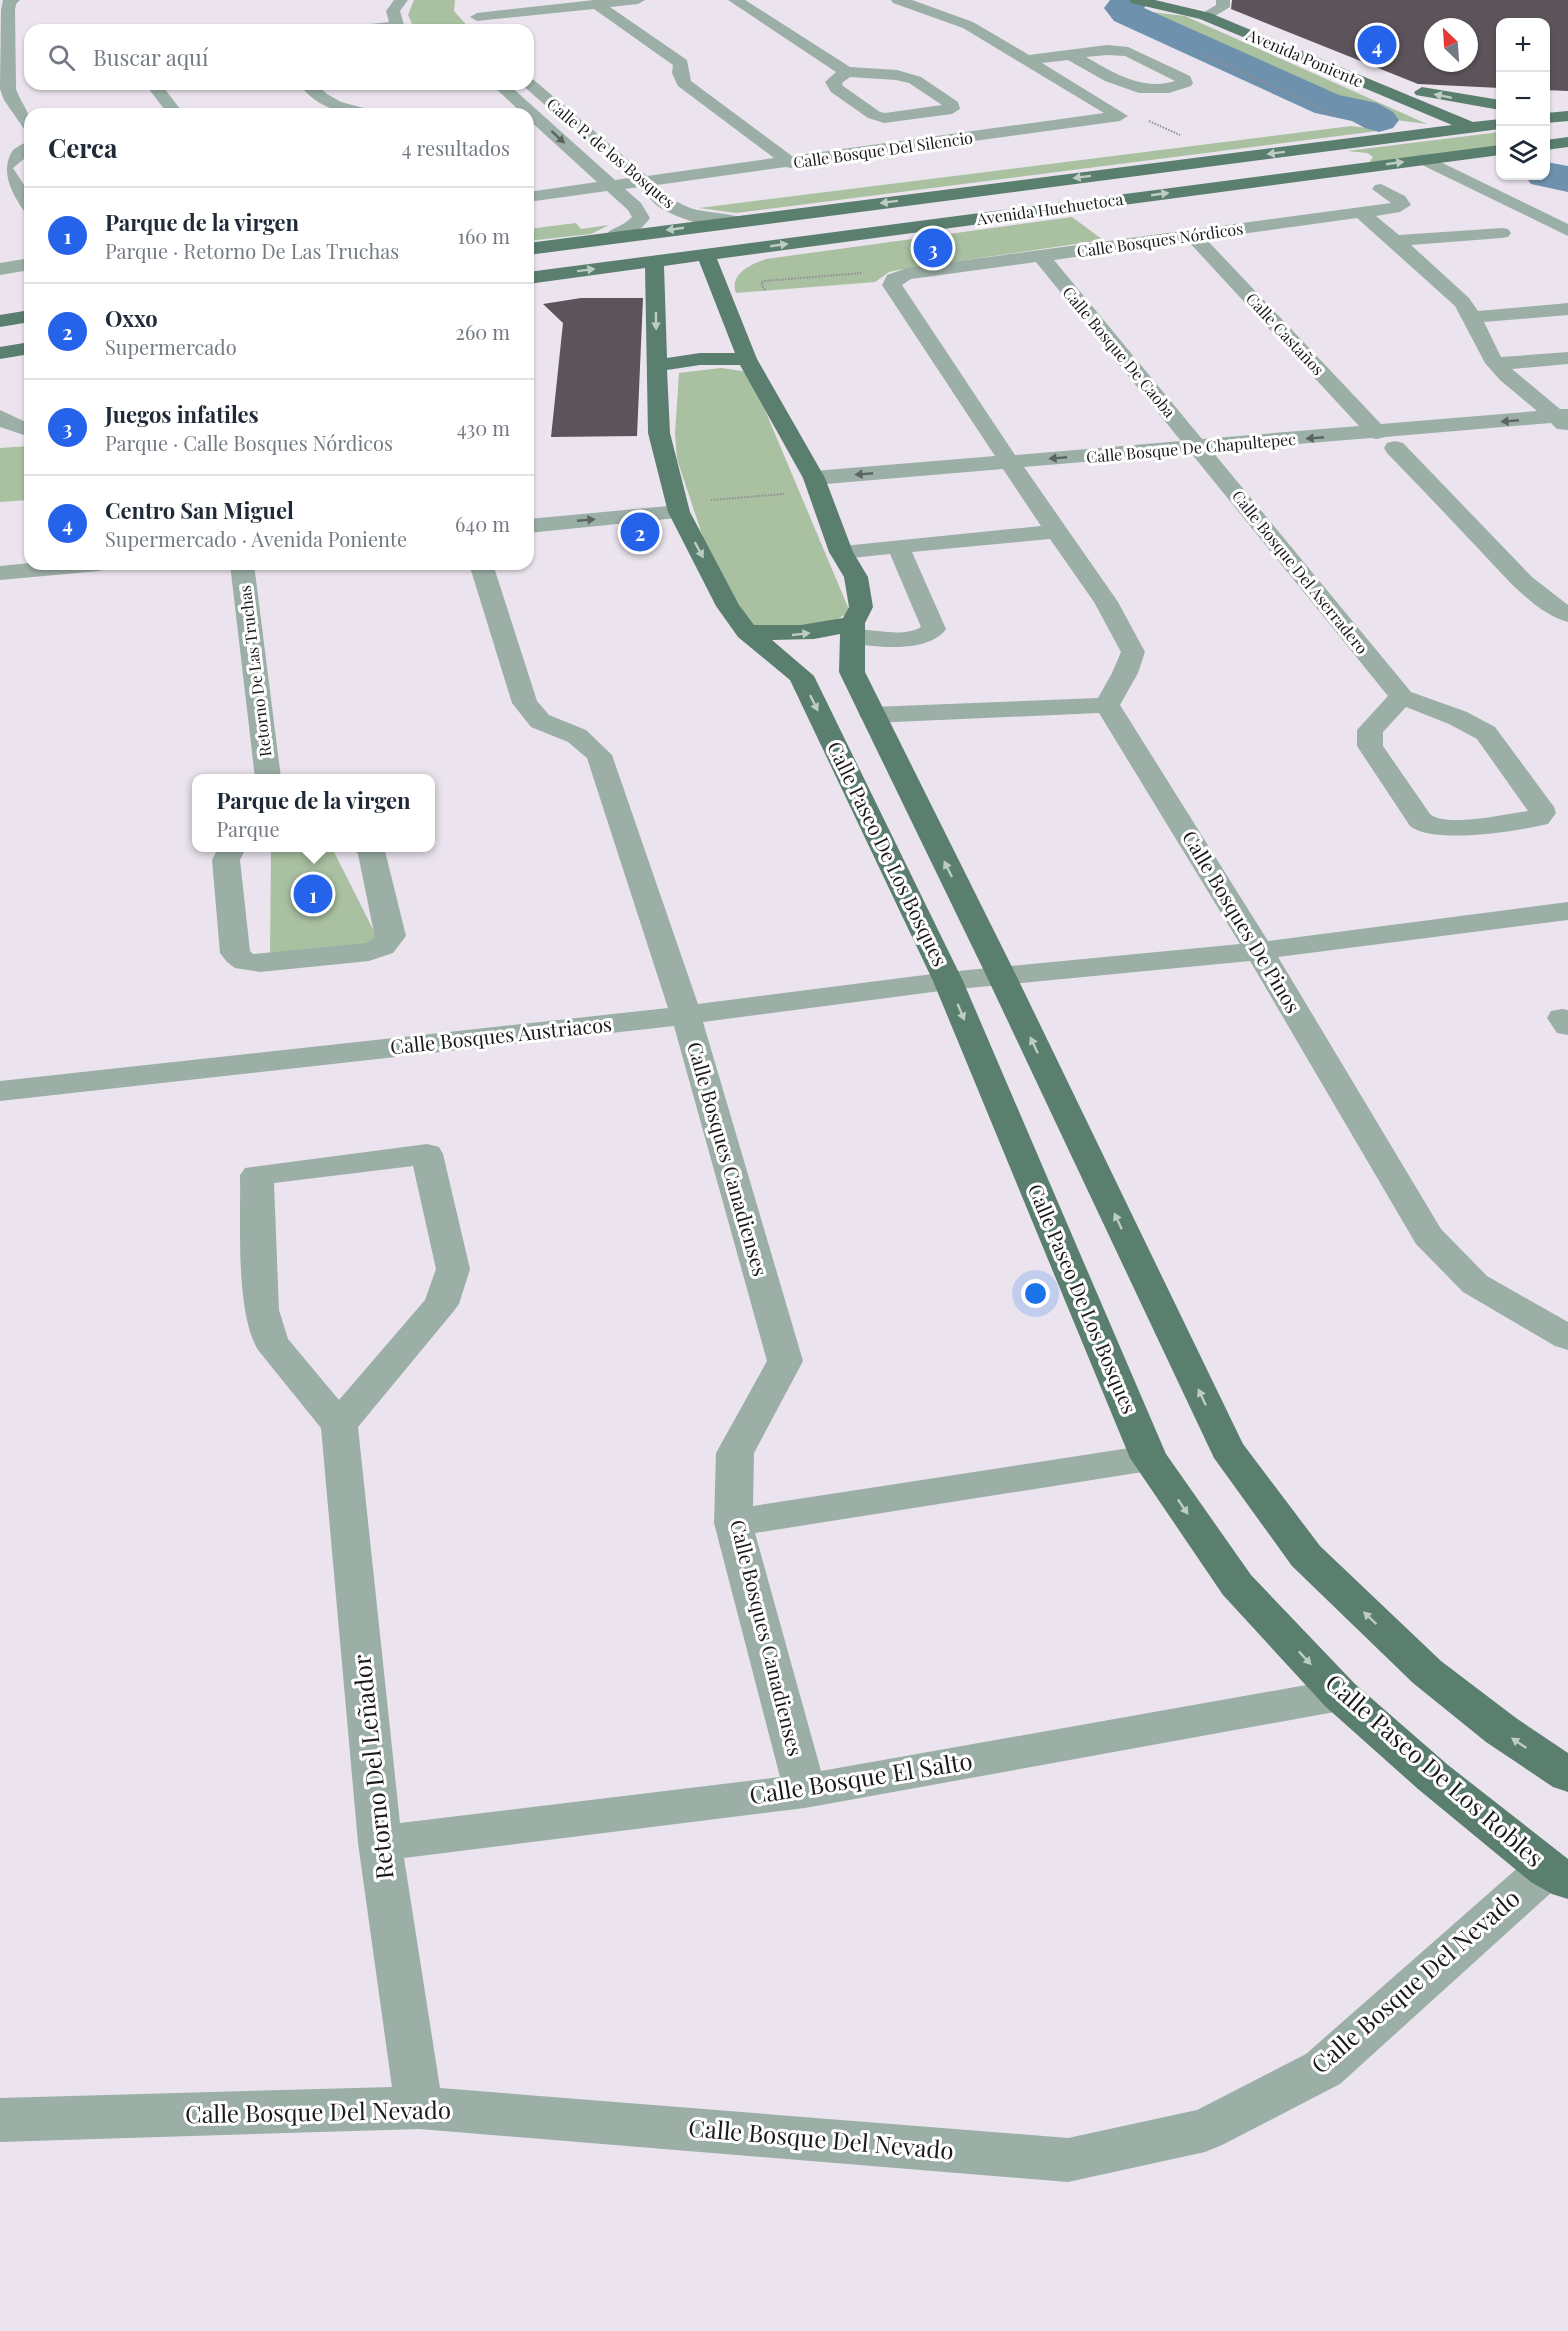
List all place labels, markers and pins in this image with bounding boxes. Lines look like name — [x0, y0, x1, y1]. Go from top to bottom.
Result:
pin: 4 — [1358, 22, 1396, 68]
pin: 3 — [914, 226, 952, 270]
pin: 2 — [620, 510, 660, 554]
pin: 1 — [294, 872, 332, 916]

